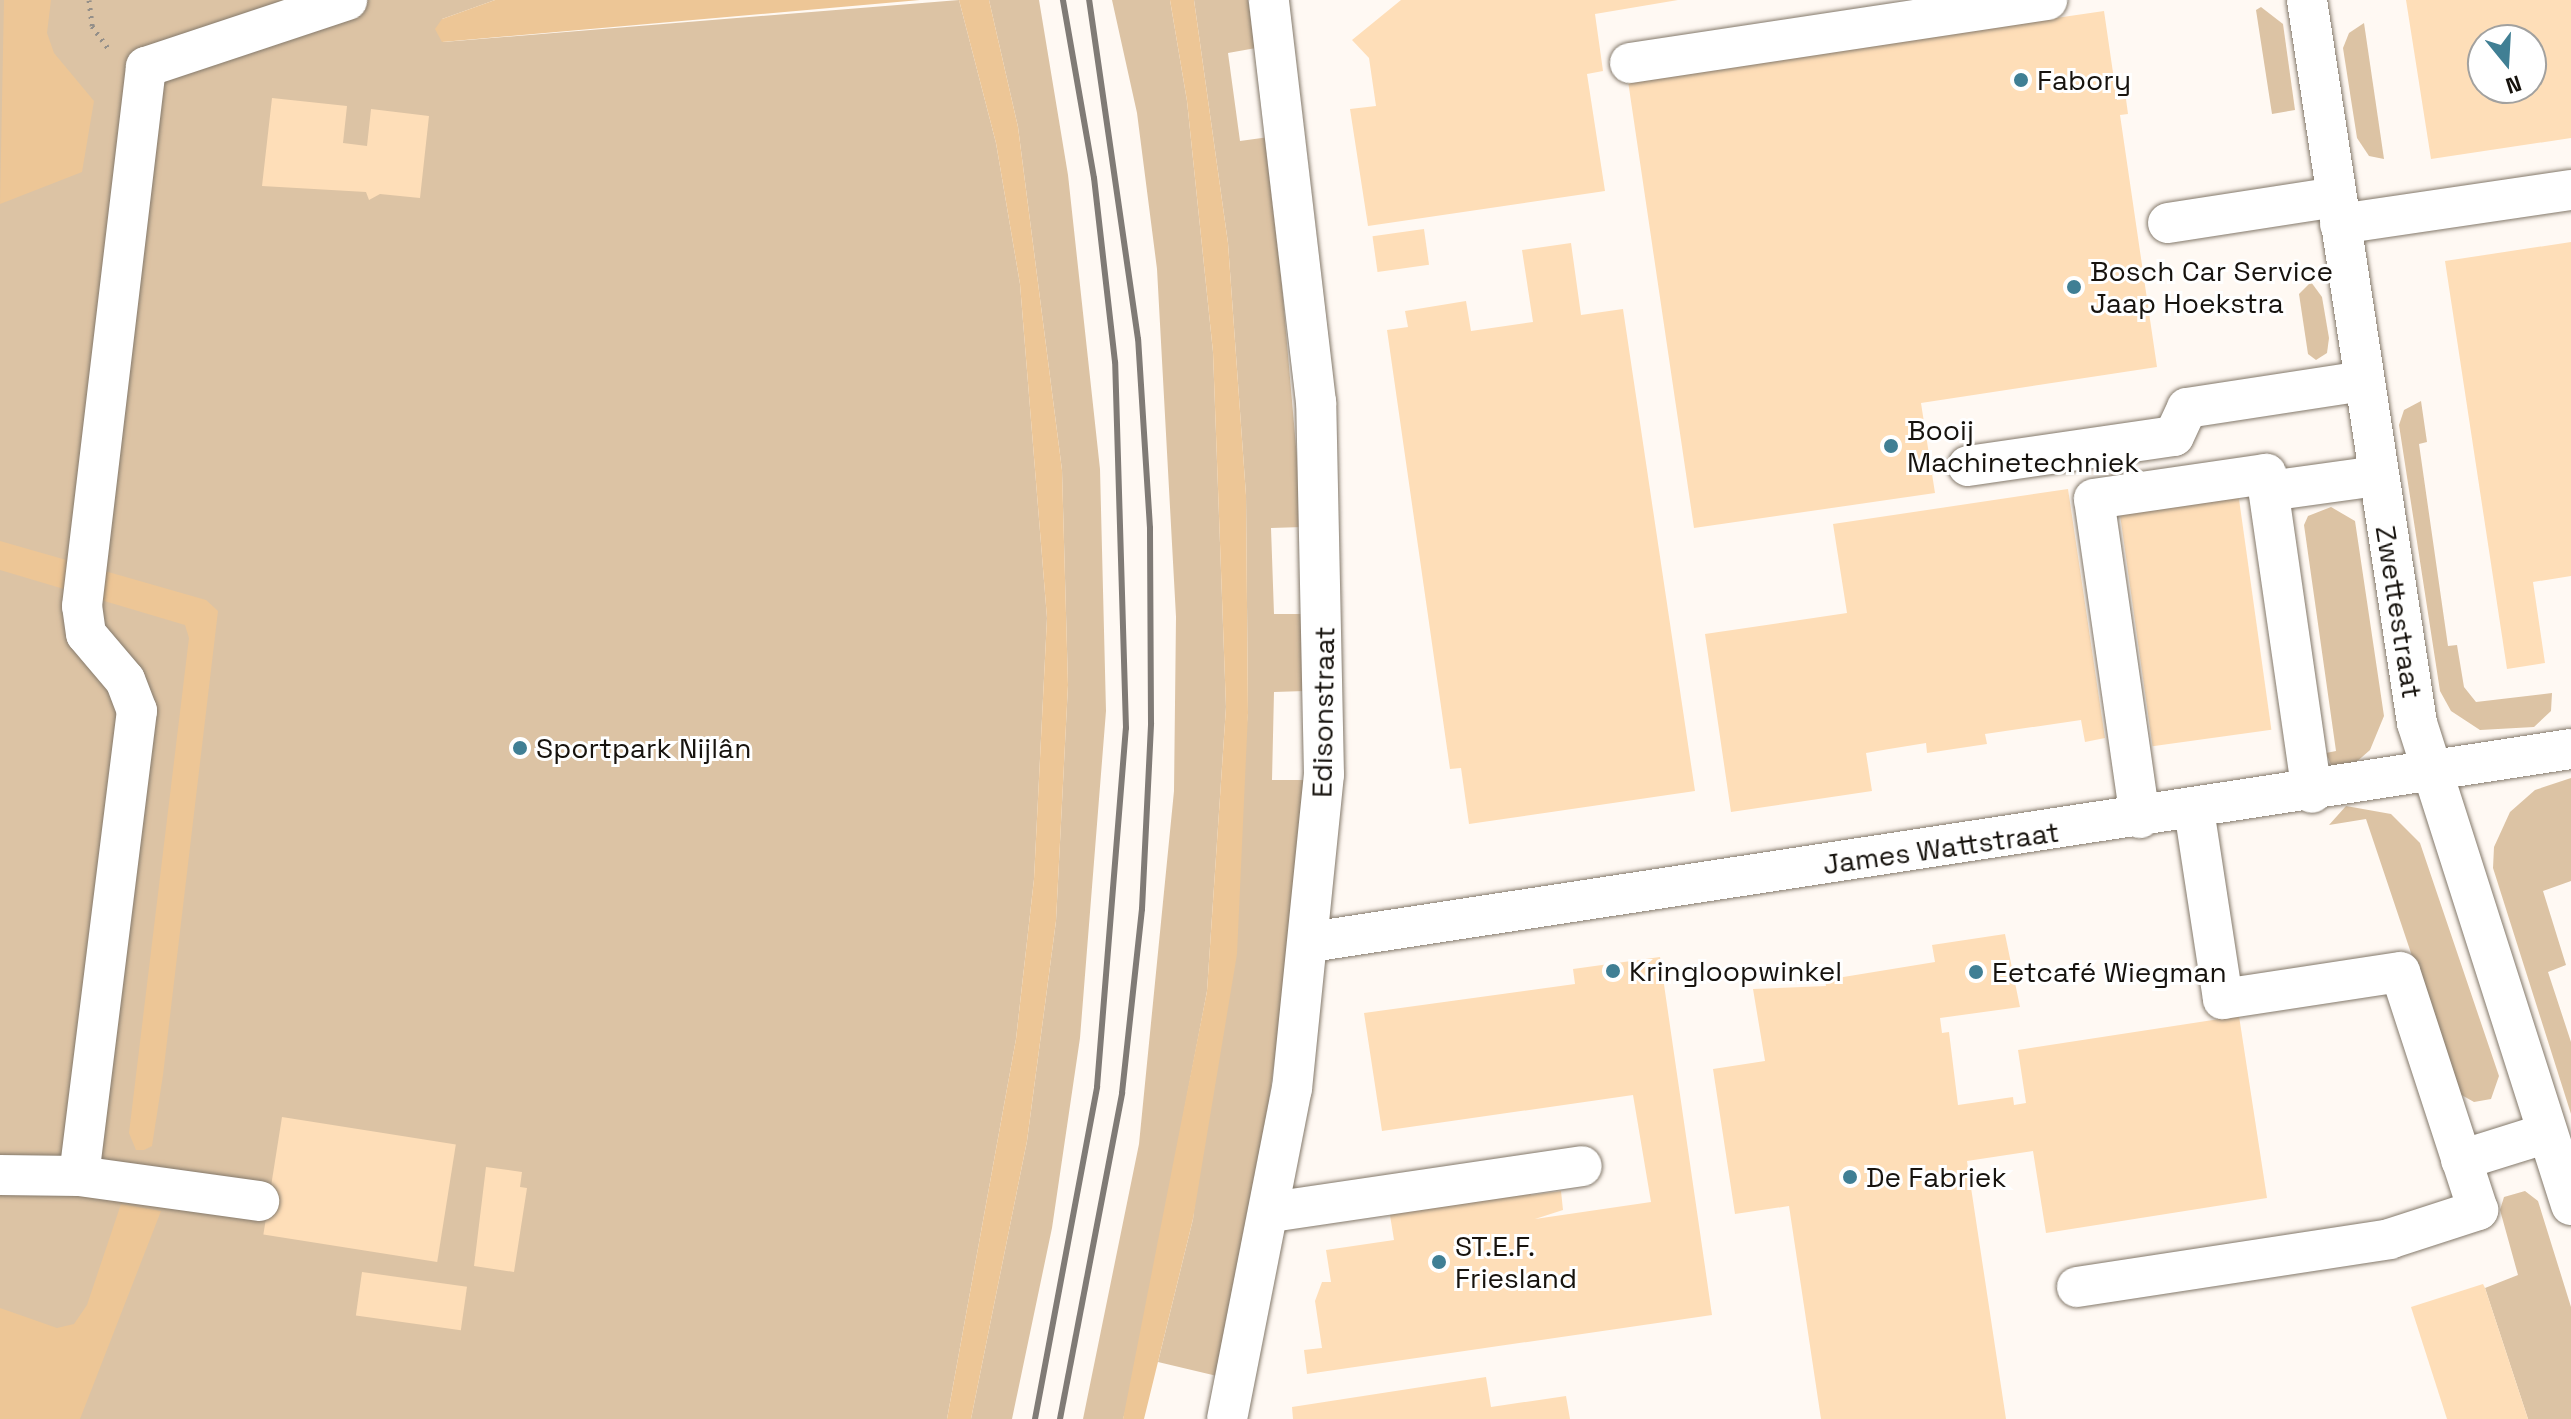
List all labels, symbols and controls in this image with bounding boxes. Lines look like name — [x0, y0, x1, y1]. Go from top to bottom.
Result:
north arrow — [2467, 24, 2547, 104]
place label: Fabory — [2037, 63, 2131, 97]
text: N — [2502, 69, 2525, 101]
marker: Fabory — [2012, 71, 2030, 89]
place label: Bosch Car Service Jaap Hoekstra — [2090, 254, 2333, 320]
marker: Bosch Car Service Jaap Hoekstra — [2065, 278, 2083, 296]
place label: Booij Machinetechniek — [1907, 413, 2139, 479]
marker: Booij Machinetechniek — [1882, 437, 1900, 455]
street label: Zwettestraat — [2369, 523, 2429, 701]
street label: Edisonstraat — [1305, 626, 1341, 798]
place label: Sportpark Nijlân — [536, 731, 751, 765]
marker: Sportpark Nijlân — [511, 739, 529, 757]
street label: James Wattstraat — [1821, 815, 2061, 881]
place label: Kringloopwinkel — [1629, 954, 1842, 988]
place label: Eetcafé Wiegman — [1992, 955, 2227, 989]
marker: Kringloopwinkel — [1604, 962, 1622, 980]
marker: Eetcafé Wiegman — [1967, 963, 1985, 981]
place label: De Fabriek — [1866, 1160, 2006, 1194]
marker: De Fabriek — [1841, 1168, 1859, 1186]
place label: ST.E.F. Friesland — [1455, 1229, 1577, 1295]
marker: ST.E.F. Friesland — [1430, 1253, 1448, 1271]

